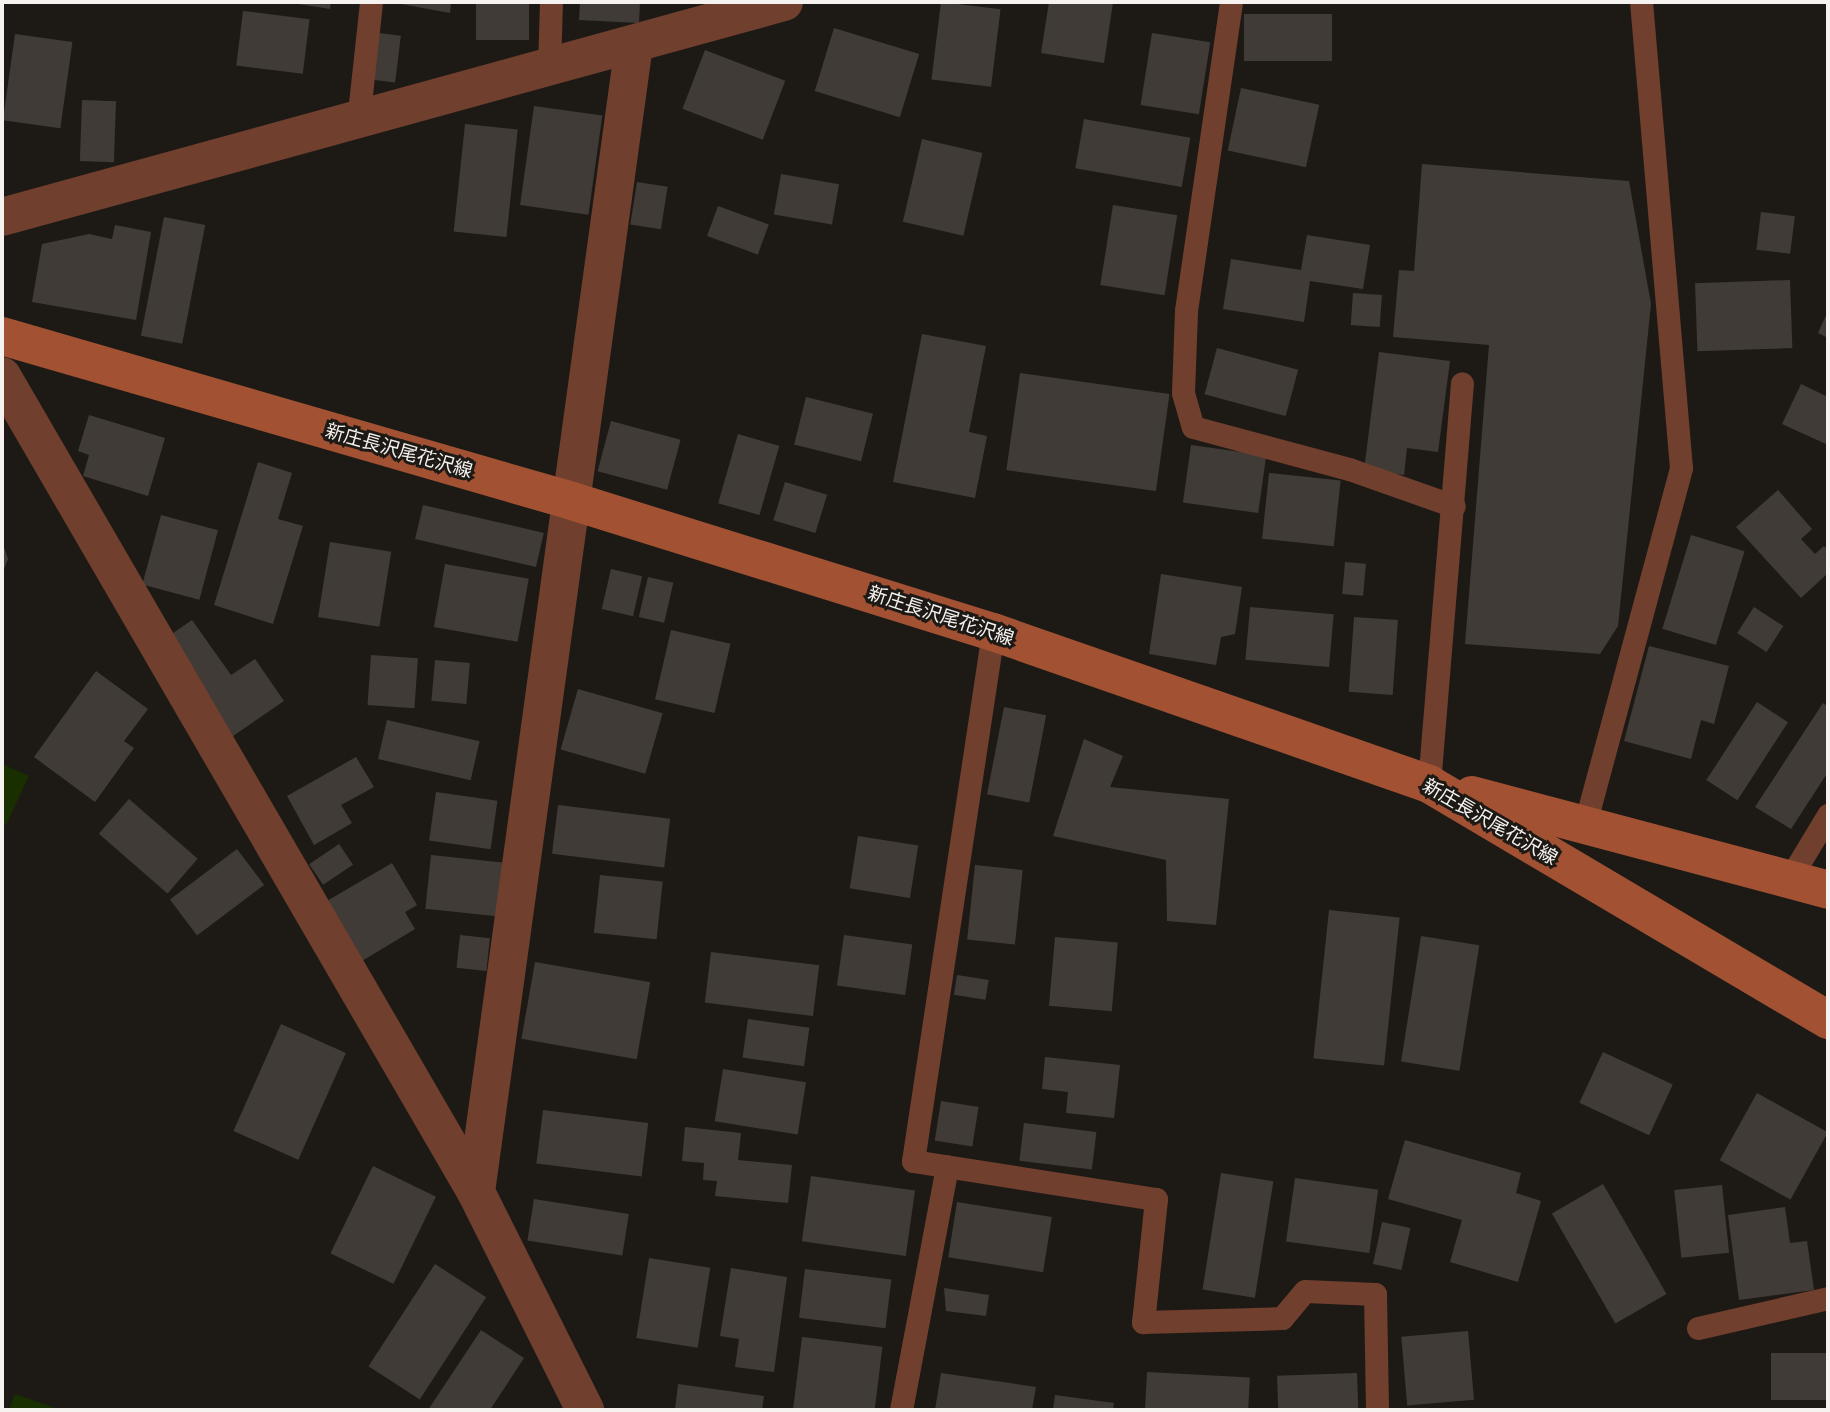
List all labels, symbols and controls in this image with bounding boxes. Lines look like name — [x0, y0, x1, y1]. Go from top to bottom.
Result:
street label: 新庄長沢尾花沢線 — [323, 419, 475, 483]
street label: 新庄長沢尾花沢線 — [865, 582, 1017, 650]
street label: 新庄長沢尾花沢線 — [1418, 774, 1562, 870]

